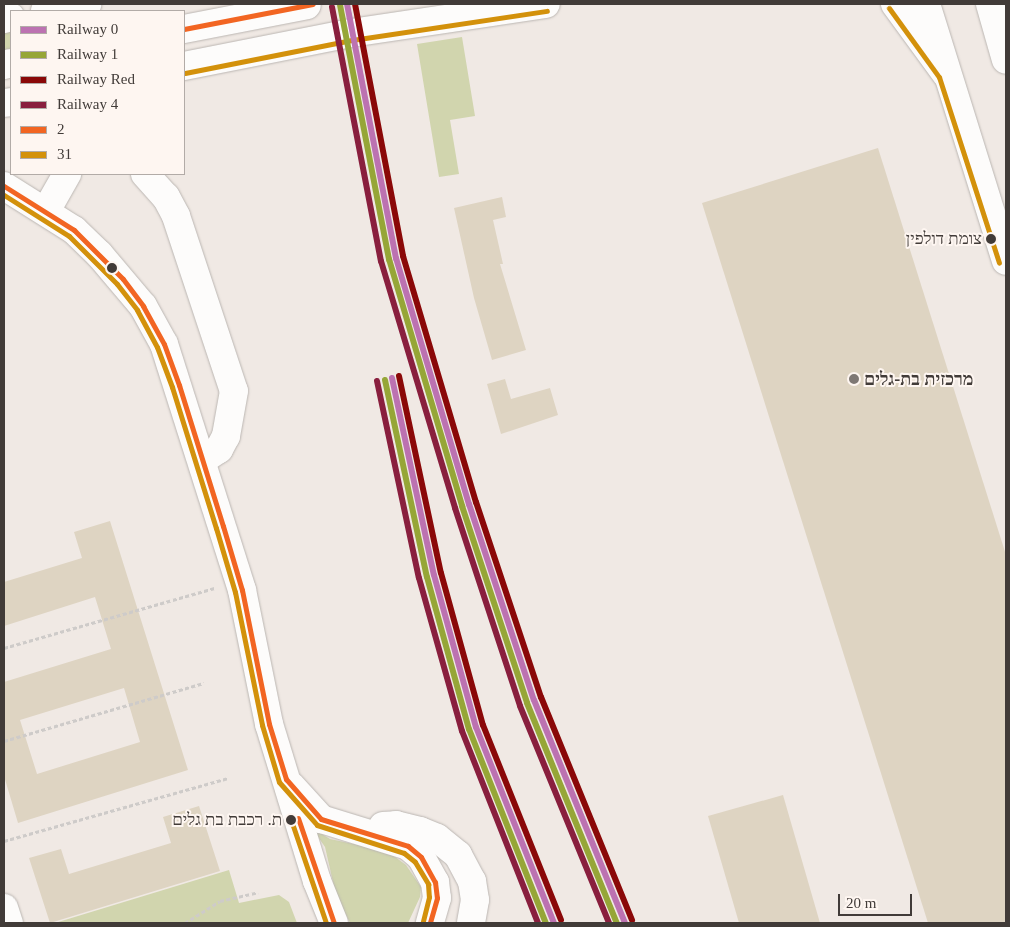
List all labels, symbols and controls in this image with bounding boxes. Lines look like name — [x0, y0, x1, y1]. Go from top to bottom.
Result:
legend — [10, 10, 185, 175]
text: Railway 0 — [57, 21, 118, 37]
text: Railway 1 — [57, 46, 118, 62]
text: Railway Red — [57, 71, 135, 87]
text: Railway 4 — [57, 96, 118, 112]
text: 2 — [57, 121, 65, 137]
text: 31 — [57, 146, 72, 162]
place label: צומת דולפין — [906, 229, 982, 249]
marker: צומת דולפין — [986, 234, 996, 244]
unlabelled marker — [107, 263, 117, 273]
place label: מרכזית בת-גלים — [864, 368, 973, 390]
marker: מרכזית בת-גלים — [848, 373, 860, 385]
place label: ת. רכבת בת גלים — [172, 810, 282, 830]
marker: ת. רכבת בת גלים — [286, 815, 296, 825]
scale bar — [840, 884, 914, 916]
text: 20 m — [846, 895, 876, 911]

